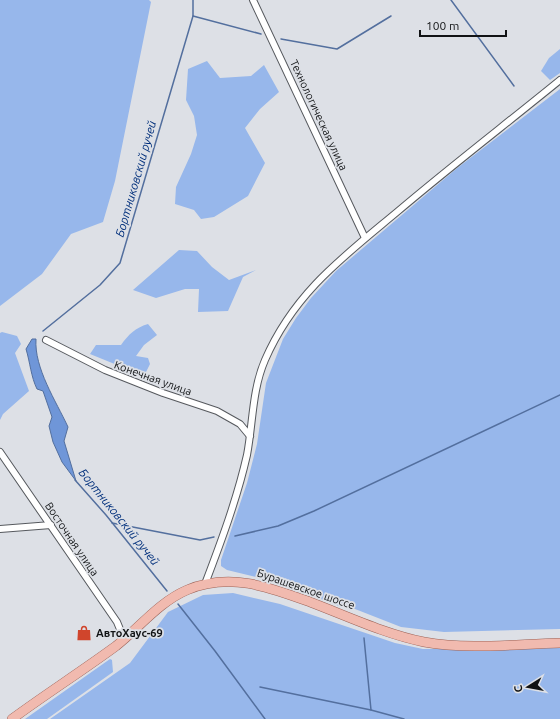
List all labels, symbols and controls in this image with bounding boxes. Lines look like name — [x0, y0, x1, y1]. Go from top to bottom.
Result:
scale bar — [420, 12, 506, 38]
text: 100 m — [426, 19, 459, 32]
street label: Технологическая улица — [288, 58, 350, 172]
water label: Бортниковский ручей — [113, 119, 158, 238]
street label: Конечная улица — [112, 358, 194, 398]
water label: Бортниковский ручей — [77, 466, 163, 568]
street label: Восточная улица — [43, 500, 101, 578]
street label: Бурашевское шоссе — [256, 567, 356, 611]
shop icon: АвтоХаус-69 — [75, 624, 93, 642]
place label: АвтоХаус-69 — [96, 627, 163, 639]
north arrow — [508, 667, 548, 707]
text: С — [512, 684, 525, 694]

